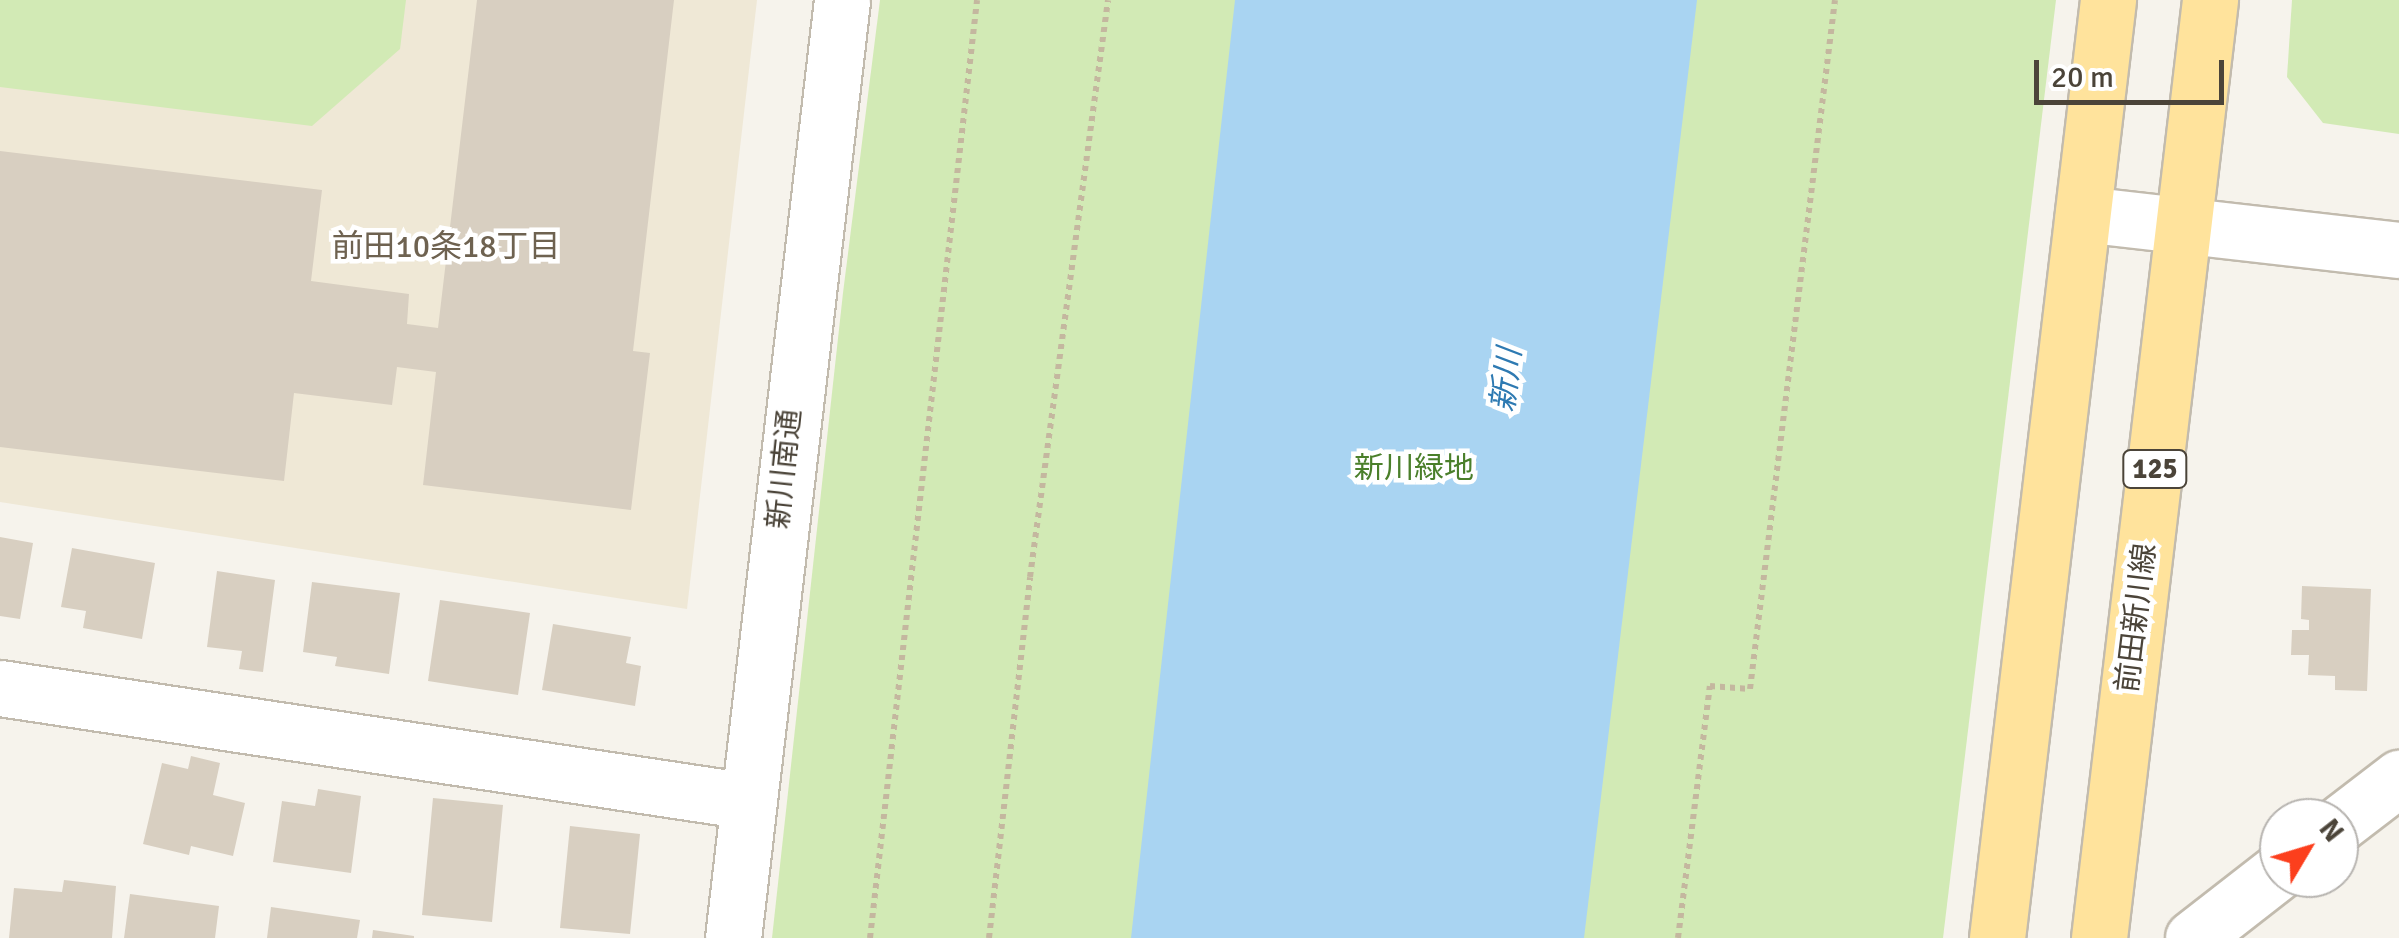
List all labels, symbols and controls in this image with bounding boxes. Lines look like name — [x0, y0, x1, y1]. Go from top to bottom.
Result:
scale bar — [2039, 40, 2229, 102]
text: 20 m — [2051, 59, 2114, 96]
district label: 前田10条18丁目 — [331, 228, 561, 266]
water label: 新川 — [1484, 346, 1530, 414]
street label: 新川南通 — [761, 407, 809, 531]
road number: 125 — [2120, 446, 2190, 492]
park label: 新川緑地 — [1354, 451, 1474, 487]
street label: 前田新川線 — [2110, 541, 2164, 695]
north arrow — [2259, 798, 2359, 898]
text: N — [2312, 813, 2350, 849]

